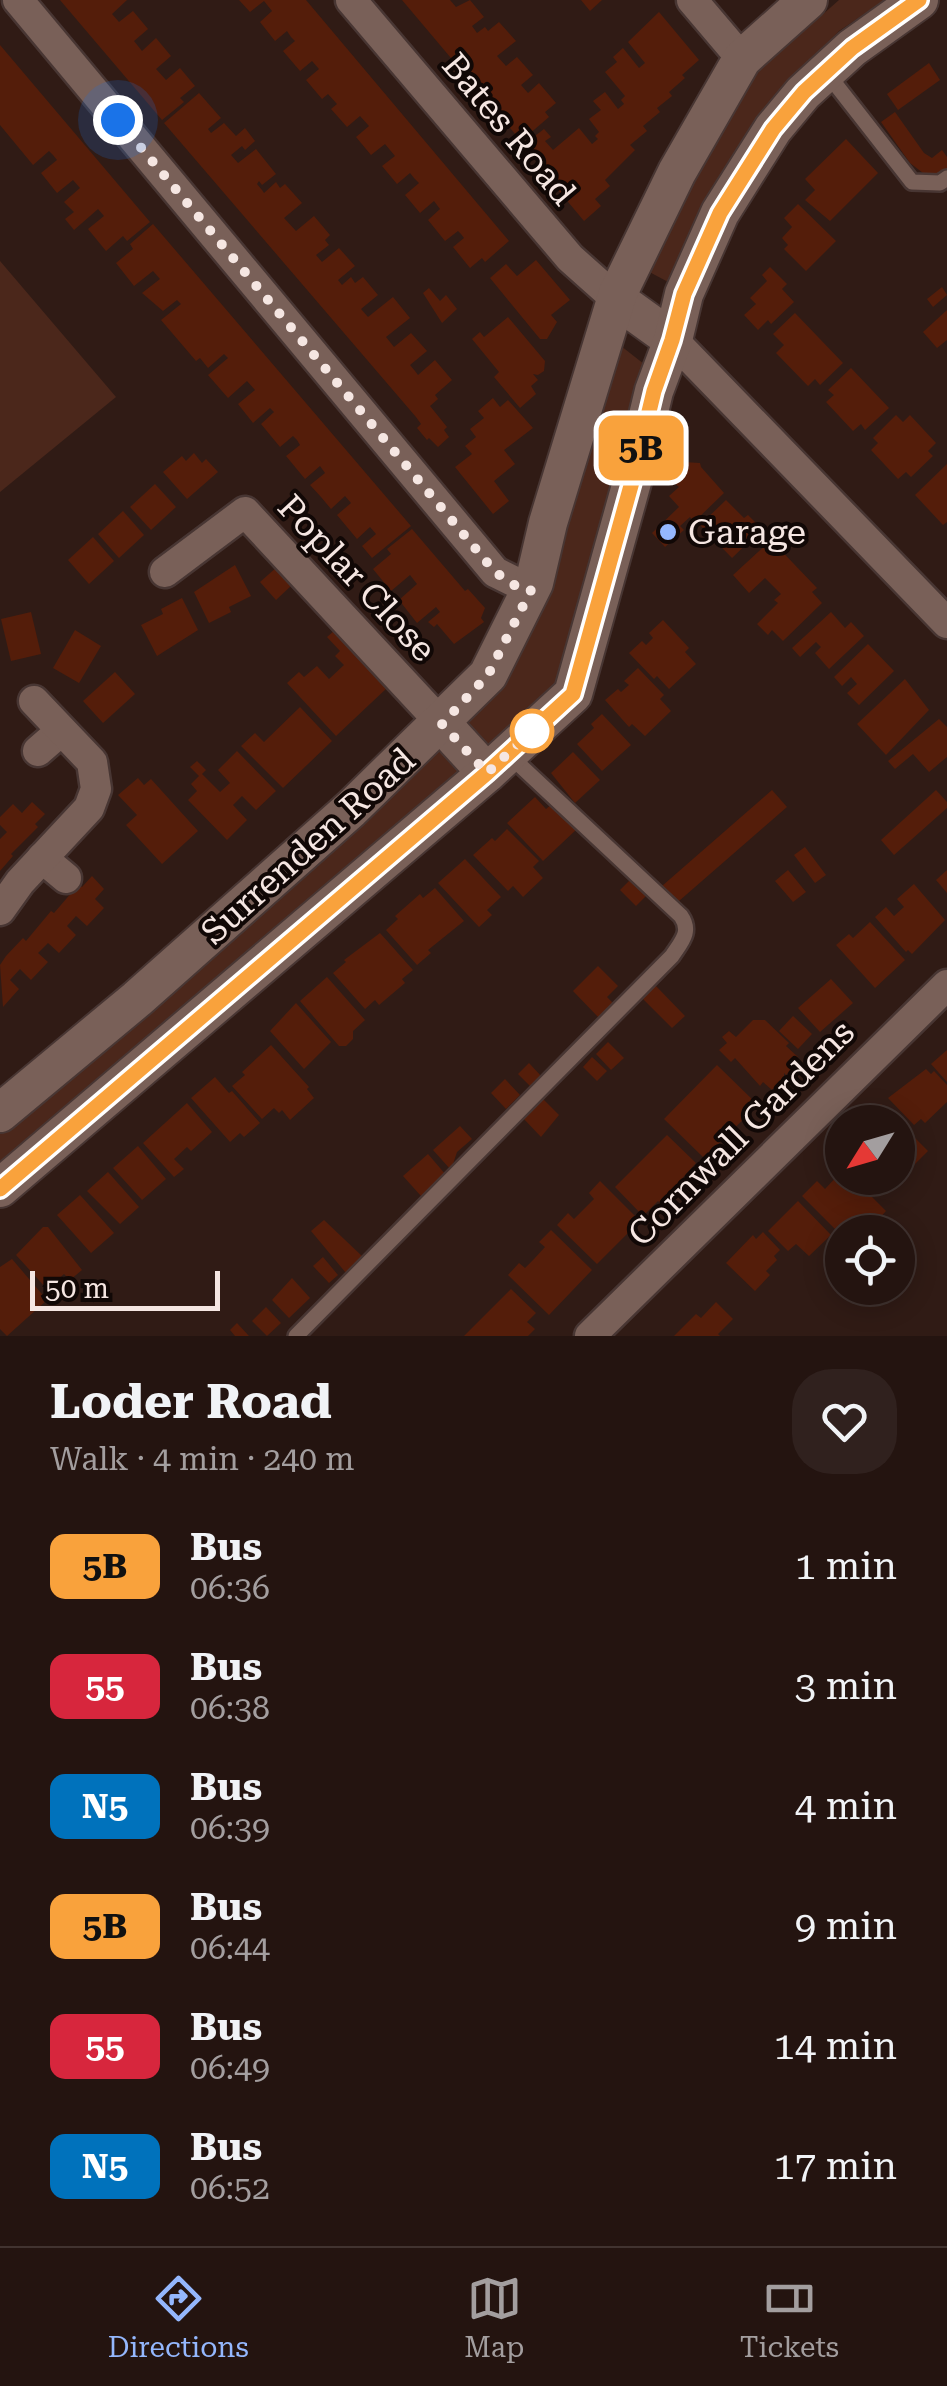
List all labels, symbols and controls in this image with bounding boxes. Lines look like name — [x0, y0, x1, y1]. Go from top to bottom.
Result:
street label: Bates Road — [433, 45, 584, 213]
your location — [93, 95, 143, 145]
line badge: 5B — [596, 416, 686, 480]
text: 5B — [619, 428, 663, 469]
street label: Poplar Close — [269, 487, 444, 670]
place label: Garage — [688, 512, 806, 553]
marker: Garage — [657, 521, 679, 543]
unlabelled marker — [511, 710, 553, 752]
street label: Surrenden Road — [193, 740, 423, 953]
street label: Cornwall Gardens — [620, 1012, 863, 1255]
north arrow — [825, 1105, 915, 1195]
map controls — [825, 1105, 915, 1305]
button: locate — [825, 1215, 915, 1305]
scale bar — [30, 1266, 220, 1310]
text: 50 m — [45, 1272, 109, 1305]
button: heart — [792, 1369, 897, 1474]
text: Loder Road — [50, 1374, 332, 1430]
text: Walk · 4 min · 240 m — [50, 1440, 354, 1478]
text: Bus — [190, 1525, 262, 1569]
text: 1 min — [795, 1544, 897, 1588]
text: 5B — [83, 1546, 127, 1587]
text: 06:36 — [190, 1569, 270, 1607]
text: Bus — [190, 1645, 262, 1689]
text: 3 min — [795, 1664, 897, 1708]
text: 55 — [85, 1666, 125, 1707]
text: 06:38 — [190, 1689, 270, 1727]
text: Bus — [190, 1765, 262, 1809]
text: 4 min — [795, 1784, 897, 1828]
text: N5 — [82, 1786, 128, 1827]
text: 06:39 — [190, 1809, 270, 1847]
text: Bus — [190, 1885, 262, 1929]
text: 9 min — [795, 1904, 897, 1948]
text: 5B — [83, 1906, 127, 1947]
text: 06:44 — [190, 1929, 270, 1967]
text: Bus — [190, 2005, 262, 2049]
text: 14 min — [774, 2024, 897, 2068]
text: 55 — [85, 2026, 125, 2067]
text: 06:49 — [190, 2049, 270, 2087]
text: Bus — [190, 2125, 262, 2169]
text: 17 min — [774, 2144, 897, 2188]
text: N5 — [82, 2146, 128, 2187]
text: 06:52 — [190, 2169, 270, 2207]
tab: Directions — [108, 2271, 249, 2364]
tab: Map — [464, 2271, 524, 2364]
tab: Tickets — [740, 2271, 839, 2364]

